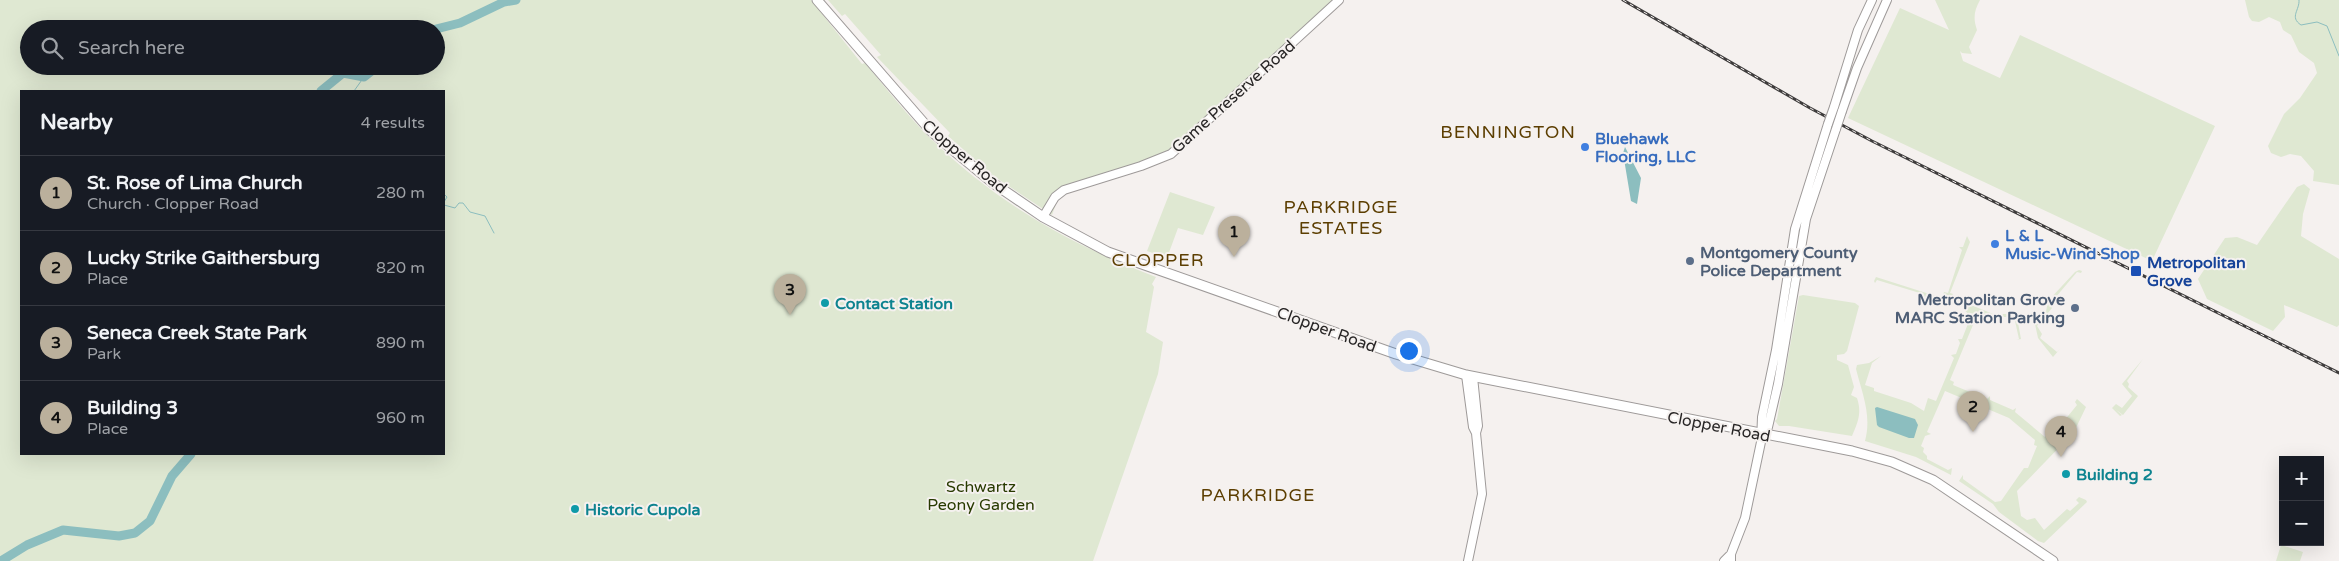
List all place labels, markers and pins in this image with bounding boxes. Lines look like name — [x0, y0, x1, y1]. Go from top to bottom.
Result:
place label: Bluehawk Flooring, LLC — [1595, 129, 1696, 167]
marker: Bluehawk Flooring, LLC — [1579, 141, 1591, 153]
pin: 1 — [1218, 216, 1250, 257]
place label: L & L Music-Wind Shop — [2005, 226, 2140, 264]
marker: L & L Music-Wind Shop — [1989, 238, 2001, 250]
place label: Montgomery County Police Department — [1700, 243, 1858, 281]
place label: Metropolitan Grove — [2147, 253, 2246, 291]
marker: Montgomery County Police Department — [1684, 255, 1696, 267]
marker: Metropolitan Grove — [2129, 264, 2143, 278]
pin: 3 — [774, 274, 806, 315]
place label: Metropolitan Grove MARC Station Parking — [1895, 290, 2065, 328]
place label: Contact Station — [835, 294, 953, 314]
marker: Contact Station — [819, 297, 831, 309]
marker: Metropolitan Grove MARC Station Parking — [2069, 302, 2081, 314]
pin: 2 — [1957, 391, 1989, 432]
pin: 4 — [2045, 416, 2077, 457]
place label: Building 2 — [2076, 465, 2153, 485]
marker: Building 2 — [2060, 468, 2072, 480]
place label: Historic Cupola — [585, 500, 701, 520]
marker: Historic Cupola — [569, 503, 581, 515]

